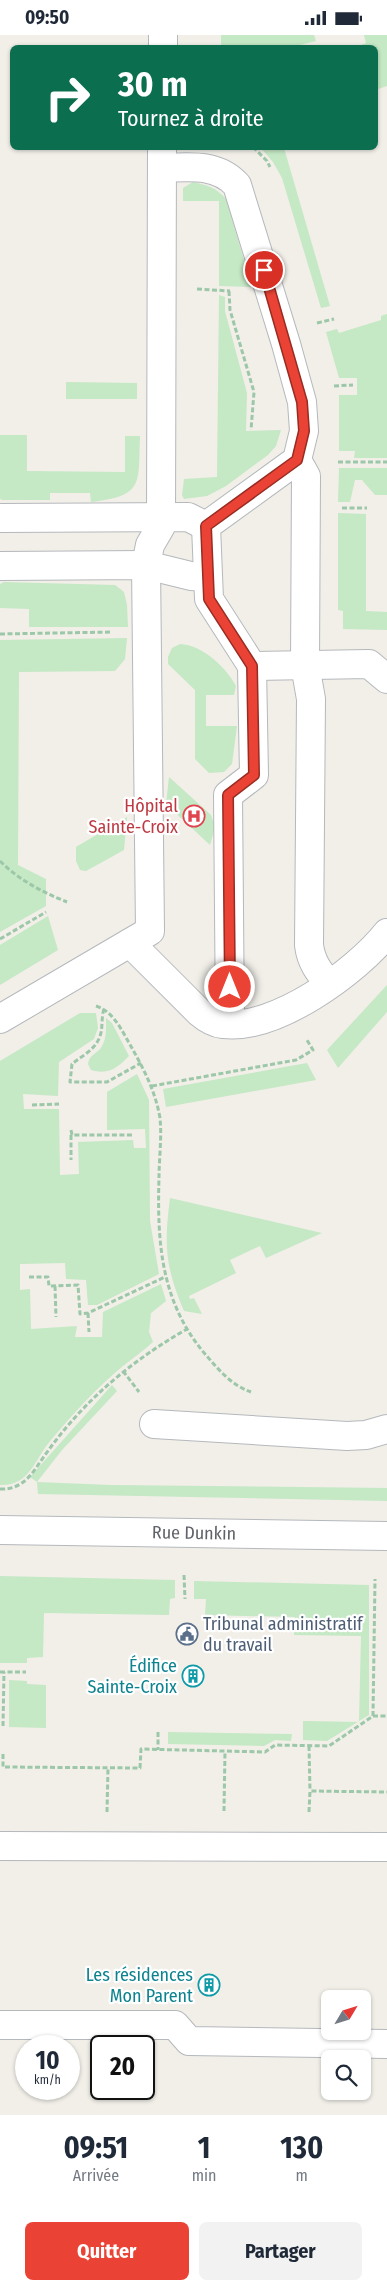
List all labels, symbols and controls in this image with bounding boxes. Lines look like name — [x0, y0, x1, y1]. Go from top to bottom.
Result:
text: 09:50 — [25, 6, 69, 29]
text: 30 m — [118, 63, 188, 105]
icon: right — [35, 65, 100, 130]
text: Tournez à droite — [118, 105, 264, 132]
pin — [243, 249, 285, 291]
icon: arrive — [250, 256, 278, 284]
place label: Hôpital Sainte-Croix — [89, 795, 178, 838]
hospital icon: Hôpital Sainte-Croix — [182, 804, 206, 828]
position arrow — [203, 960, 255, 1012]
street label: Rue Dunkin — [152, 1521, 236, 1545]
place label: Tribunal administratif du travail — [203, 1613, 364, 1656]
public building icon: Tribunal administratif du travail — [175, 1622, 199, 1646]
place label: Édifice Sainte-Croix — [88, 1654, 177, 1698]
building icon: Édifice Sainte-Croix — [181, 1664, 205, 1688]
place label: Les résidences Mon Parent — [86, 1964, 193, 2007]
building icon: Les résidences Mon Parent — [197, 1973, 221, 1997]
north arrow — [321, 1990, 371, 2040]
map controls — [321, 1990, 371, 2100]
speed limit sign: 20 — [90, 2035, 155, 2100]
text: 10 — [35, 2046, 60, 2076]
button: search — [321, 2050, 371, 2100]
text: km/h — [34, 2073, 61, 2087]
text: 09:51 — [64, 2130, 128, 2166]
text: 1 — [198, 2130, 210, 2166]
text: 130 — [280, 2130, 323, 2166]
text: Arrivée — [73, 2166, 119, 2185]
text: min — [192, 2166, 217, 2185]
text: m — [296, 2166, 308, 2185]
button: Quitter — [25, 2222, 189, 2280]
button: Partager — [199, 2222, 362, 2280]

